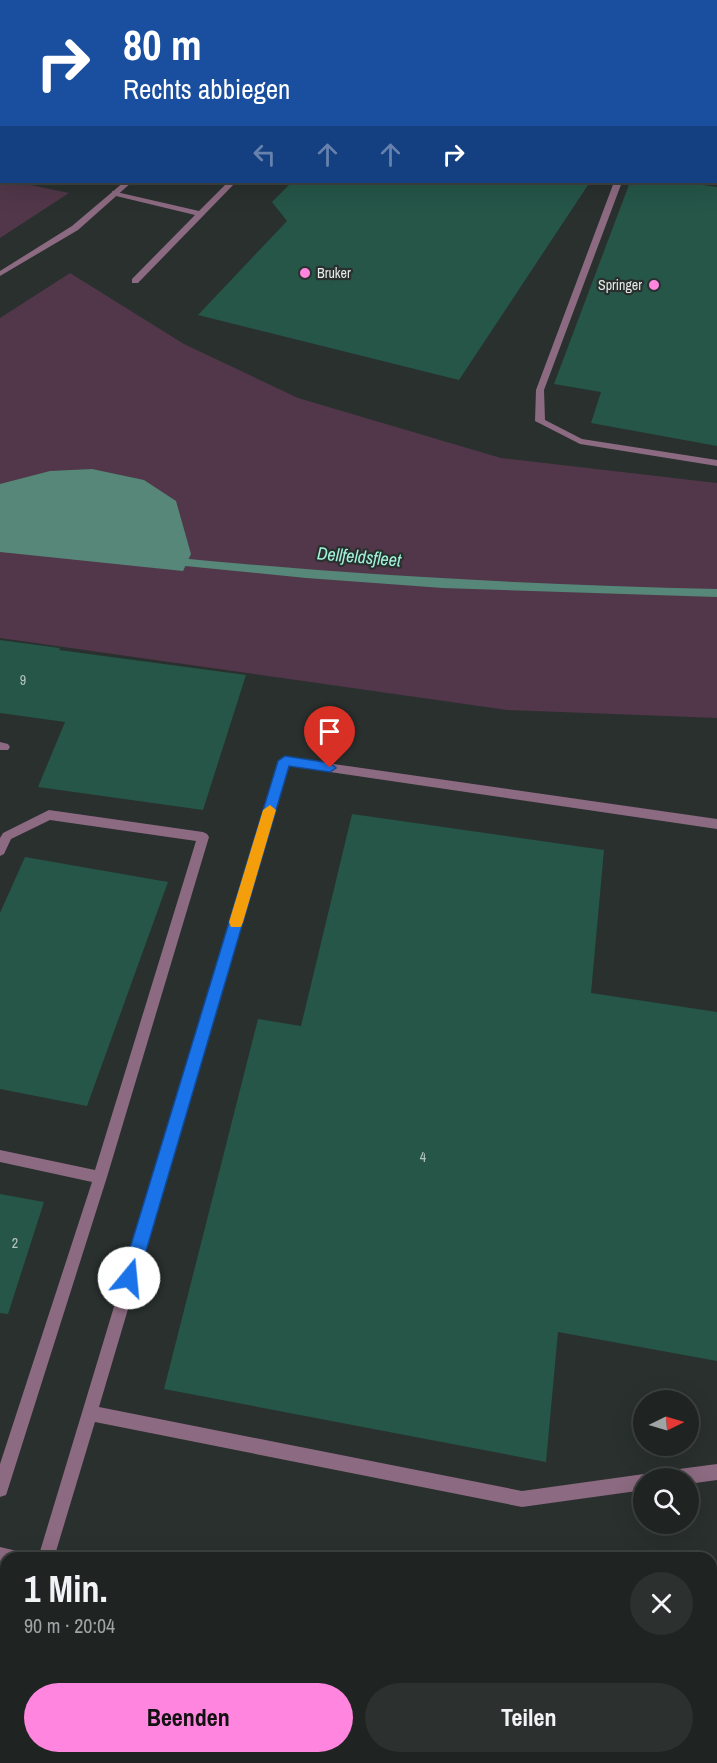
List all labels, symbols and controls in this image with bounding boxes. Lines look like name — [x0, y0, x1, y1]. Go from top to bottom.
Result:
text: 80 m — [123, 17, 202, 73]
icon: right — [24, 24, 102, 102]
text: Rechts abbiegen — [123, 71, 290, 107]
icon: left — [248, 138, 281, 171]
icon: ahead — [311, 138, 344, 171]
icon: ahead — [374, 138, 407, 171]
icon: right — [437, 138, 470, 171]
place label: Bruker — [317, 264, 351, 282]
marker: Bruker — [298, 266, 312, 280]
place label: Springer — [598, 276, 642, 294]
marker: Springer — [647, 278, 661, 292]
water label: Dellfeldsfleet — [316, 540, 403, 573]
house number: 9 — [20, 671, 26, 689]
pin — [304, 706, 355, 768]
icon: arrive — [313, 715, 346, 748]
house number: 4 — [420, 1148, 427, 1166]
house number: 2 — [12, 1234, 18, 1252]
position arrow — [97, 1246, 161, 1310]
north arrow — [633, 1390, 699, 1456]
map controls — [633, 1390, 699, 1534]
button: search — [633, 1468, 699, 1534]
text: 1 Min. — [24, 1565, 108, 1613]
button: close — [630, 1572, 693, 1635]
text: 90 m · 20:04 — [24, 1612, 115, 1639]
button: Beenden — [24, 1683, 353, 1752]
button: Teilen — [365, 1683, 693, 1752]

